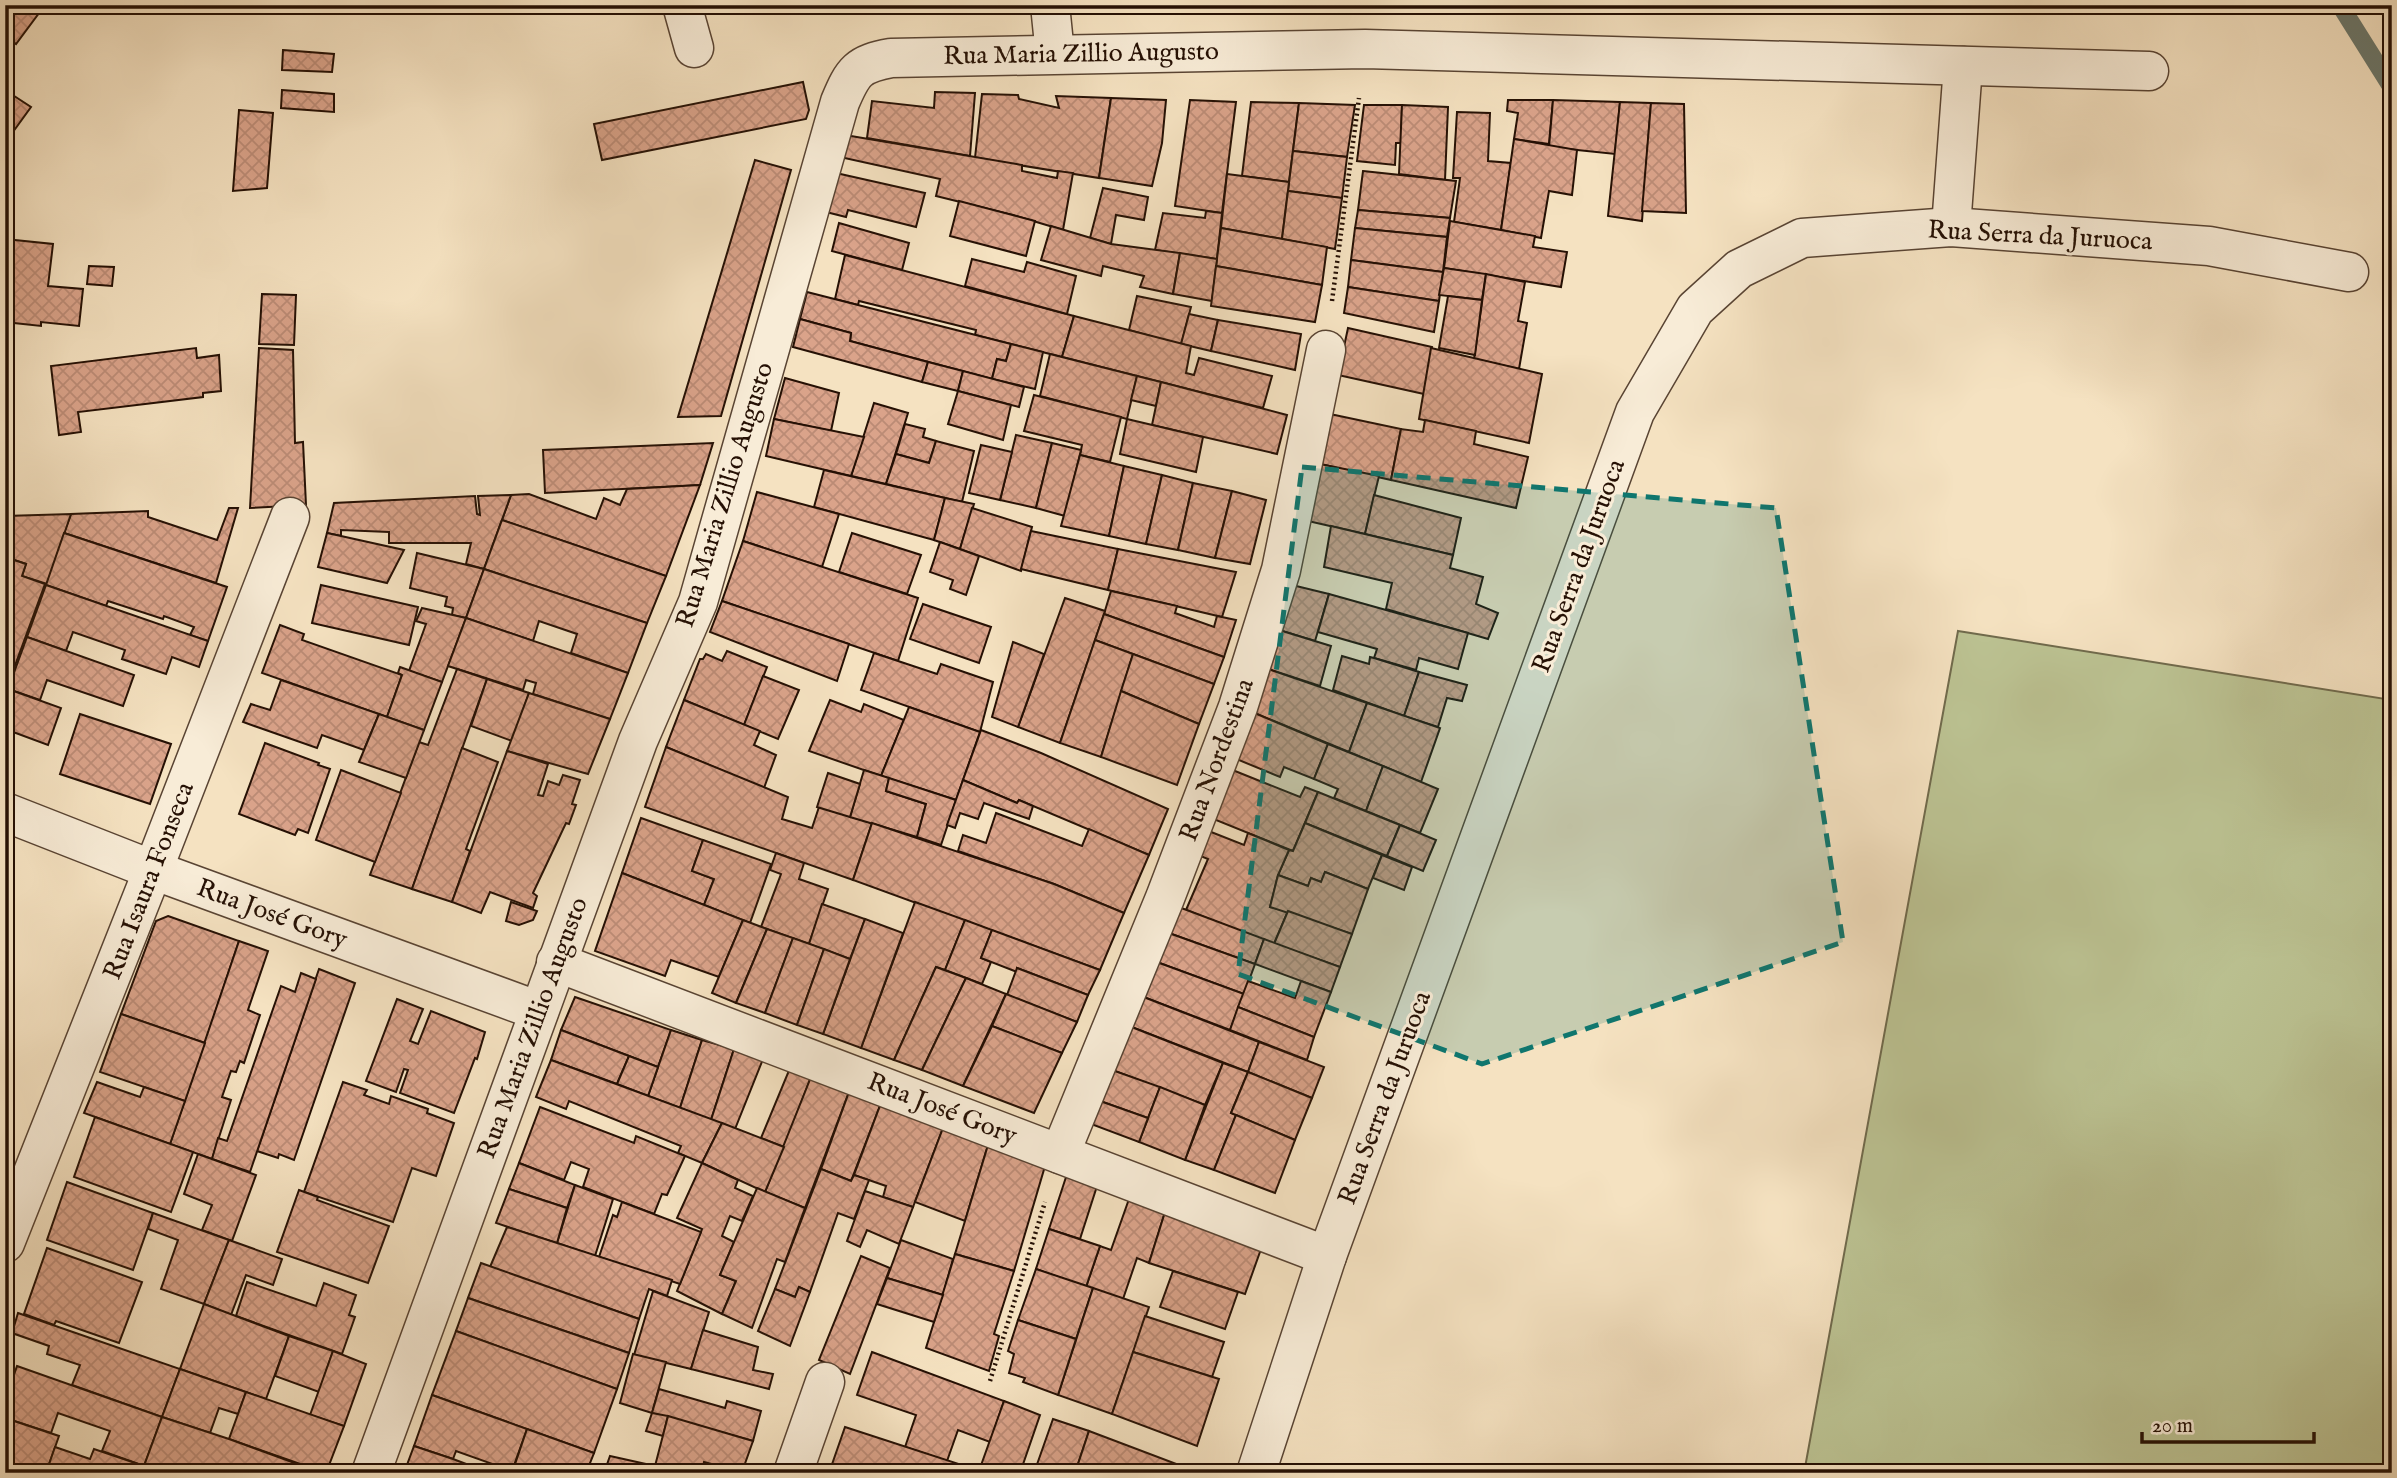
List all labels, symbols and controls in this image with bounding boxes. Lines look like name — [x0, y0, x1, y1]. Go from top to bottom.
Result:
street label: Rua Maria Zillio Augusto — [943, 35, 1219, 73]
street label: Rua Serra da Juruoca — [1927, 214, 2154, 258]
street label: Rua Maria Zillio Augusto — [669, 358, 781, 632]
street label: Rua Serra da Juruoca — [1525, 454, 1633, 677]
street label: Rua Nordestina — [1172, 673, 1262, 846]
street label: Rua Isaura Fonseca — [96, 777, 202, 985]
street label: Rua José Gory — [192, 872, 352, 957]
street label: Rua Maria Zillio Augusto — [470, 893, 596, 1163]
street label: Rua Serra da Juruoca — [1331, 986, 1439, 1209]
street label: Rua José Gory — [862, 1065, 1022, 1153]
scale bar — [2142, 1401, 2313, 1445]
text: 20 m — [2152, 1413, 2193, 1440]

